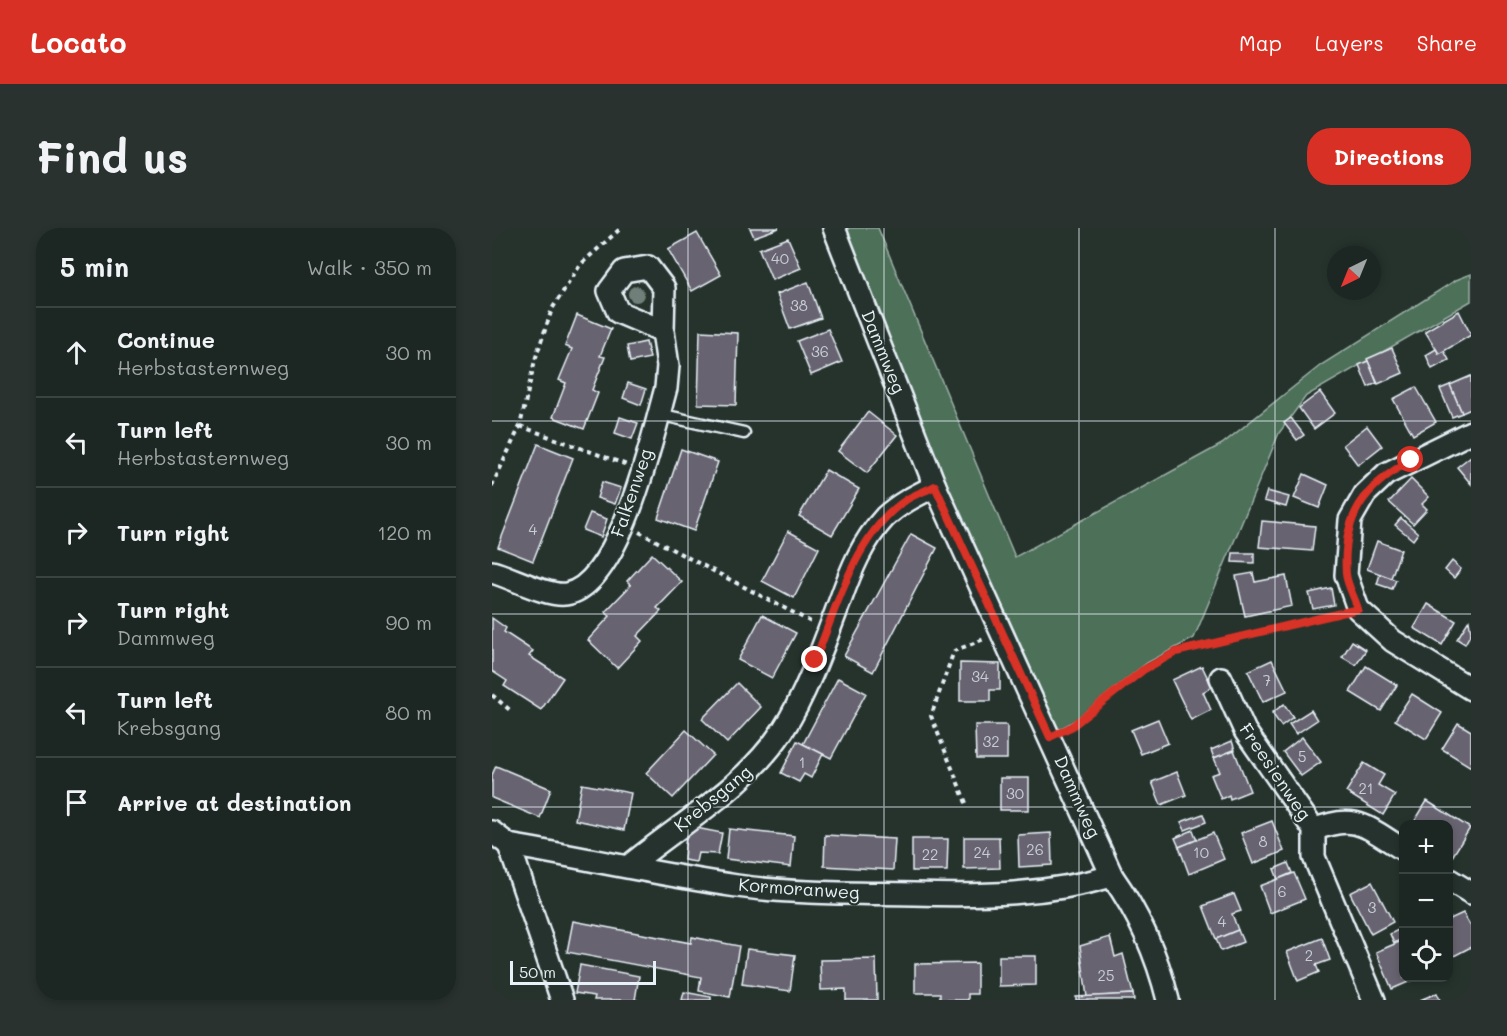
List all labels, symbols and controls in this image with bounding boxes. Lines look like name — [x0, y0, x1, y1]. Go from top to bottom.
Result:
text: Locato — [30, 24, 127, 60]
text: Map — [1239, 29, 1282, 56]
text: Layers — [1315, 29, 1384, 56]
text: Share — [1417, 29, 1477, 56]
button: Directions — [1307, 128, 1471, 185]
text: Find us — [36, 129, 188, 184]
north arrow — [1327, 246, 1381, 300]
house number: 40 — [771, 248, 789, 268]
text: 5 min — [60, 250, 129, 284]
text: Walk · 350 m — [307, 254, 432, 280]
house number: 38 — [790, 295, 808, 315]
street label: Dammweg — [856, 306, 912, 397]
text: Continue — [117, 325, 215, 354]
icon: ahead — [60, 336, 93, 369]
text: 30 m — [386, 339, 432, 365]
house number: 36 — [811, 341, 829, 361]
text: Herbstasternweg — [117, 354, 289, 380]
text: Turn left — [117, 415, 213, 444]
icon: left — [60, 426, 93, 459]
text: 30 m — [386, 429, 432, 455]
text: Herbstasternweg — [117, 444, 289, 470]
street label: Falkenweg — [605, 445, 657, 540]
route start — [1397, 446, 1423, 472]
icon: right — [60, 516, 93, 549]
text: Turn right — [117, 518, 229, 547]
text: 120 m — [377, 519, 432, 545]
house number: 4 — [529, 519, 538, 539]
text: Turn right — [117, 595, 229, 624]
icon: right — [60, 606, 93, 639]
text: 90 m — [386, 609, 432, 635]
text: Dammweg — [117, 624, 215, 650]
route end — [801, 646, 827, 672]
house number: 34 — [971, 666, 989, 686]
house number: 7 — [1263, 670, 1271, 690]
text: Turn left — [117, 685, 213, 714]
icon: left — [60, 696, 93, 729]
text: 80 m — [385, 699, 432, 725]
text: Krebsgang — [117, 714, 221, 740]
street label: Freesienweg — [1234, 718, 1317, 825]
house number: 32 — [982, 731, 1000, 751]
house number: 5 — [1298, 746, 1306, 766]
house number: 1 — [799, 752, 805, 772]
street label: Dammweg — [1049, 752, 1107, 842]
street label: Krebsgang — [669, 760, 756, 837]
house number: 21 — [1358, 778, 1374, 798]
house number: 30 — [1006, 783, 1024, 803]
icon: arrive — [60, 786, 93, 819]
text: Arrive at destination — [117, 788, 352, 817]
map controls — [1399, 820, 1453, 982]
button: + — [1399, 820, 1453, 874]
house number: 8 — [1258, 831, 1268, 851]
house number: 26 — [1026, 839, 1044, 859]
house number: 24 — [973, 842, 991, 862]
house number: 10 — [1193, 842, 1209, 862]
house number: 22 — [922, 844, 938, 864]
street label: Kormoranweg — [738, 872, 860, 904]
button: − — [1399, 874, 1453, 928]
house number: 6 — [1277, 881, 1287, 901]
house number: 3 — [1368, 897, 1377, 917]
house number: 4 — [1218, 911, 1227, 931]
button: locate — [1399, 928, 1453, 982]
house number: 2 — [1305, 945, 1313, 965]
scale bar — [510, 958, 656, 986]
text: 50 m — [519, 961, 556, 982]
house number: 25 — [1097, 965, 1115, 985]

